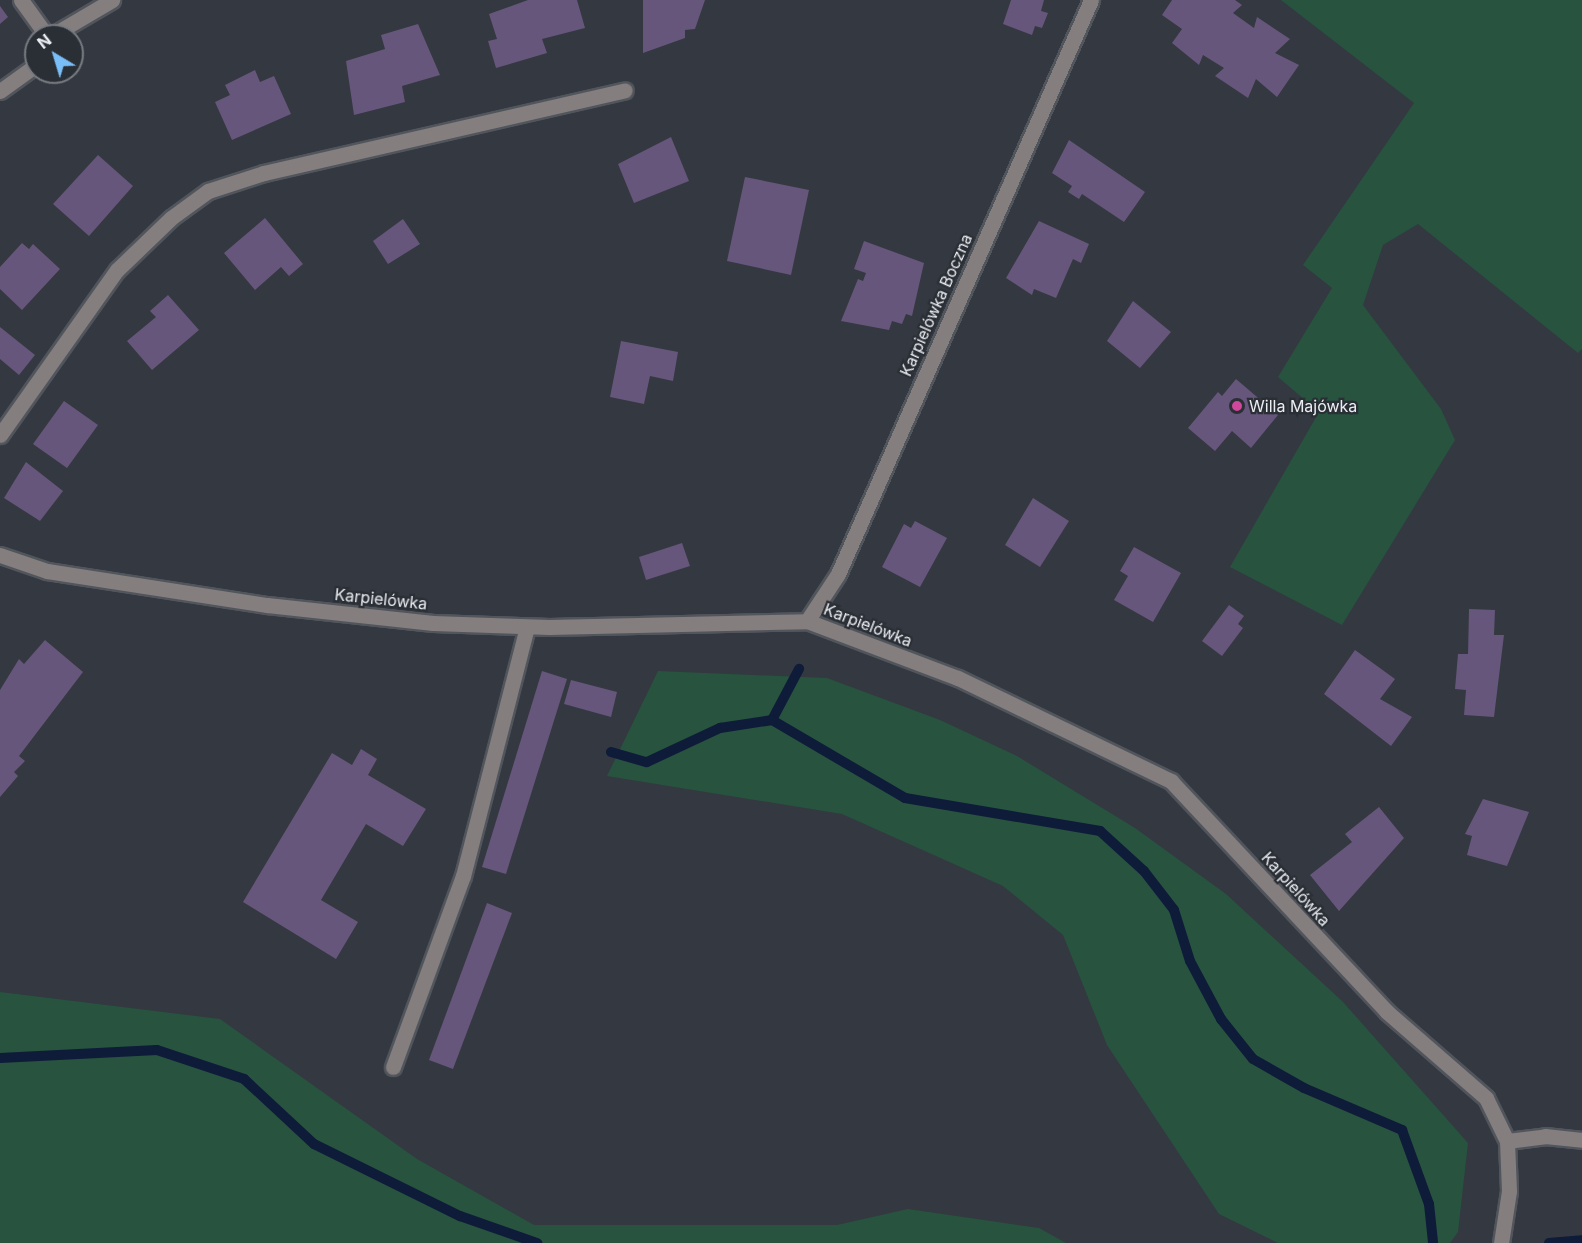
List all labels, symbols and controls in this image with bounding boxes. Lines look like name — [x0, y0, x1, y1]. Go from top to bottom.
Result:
north arrow — [24, 24, 84, 84]
text: N — [33, 30, 55, 53]
street label: Karpielówka Boczna — [896, 231, 976, 379]
place label: Willa Majówka — [1249, 396, 1357, 416]
marker: Willa Majówka — [1230, 399, 1244, 413]
street label: Karpielówka — [334, 585, 428, 613]
street label: Karpielówka — [821, 599, 915, 651]
street label: Karpielówka — [1258, 848, 1334, 930]

